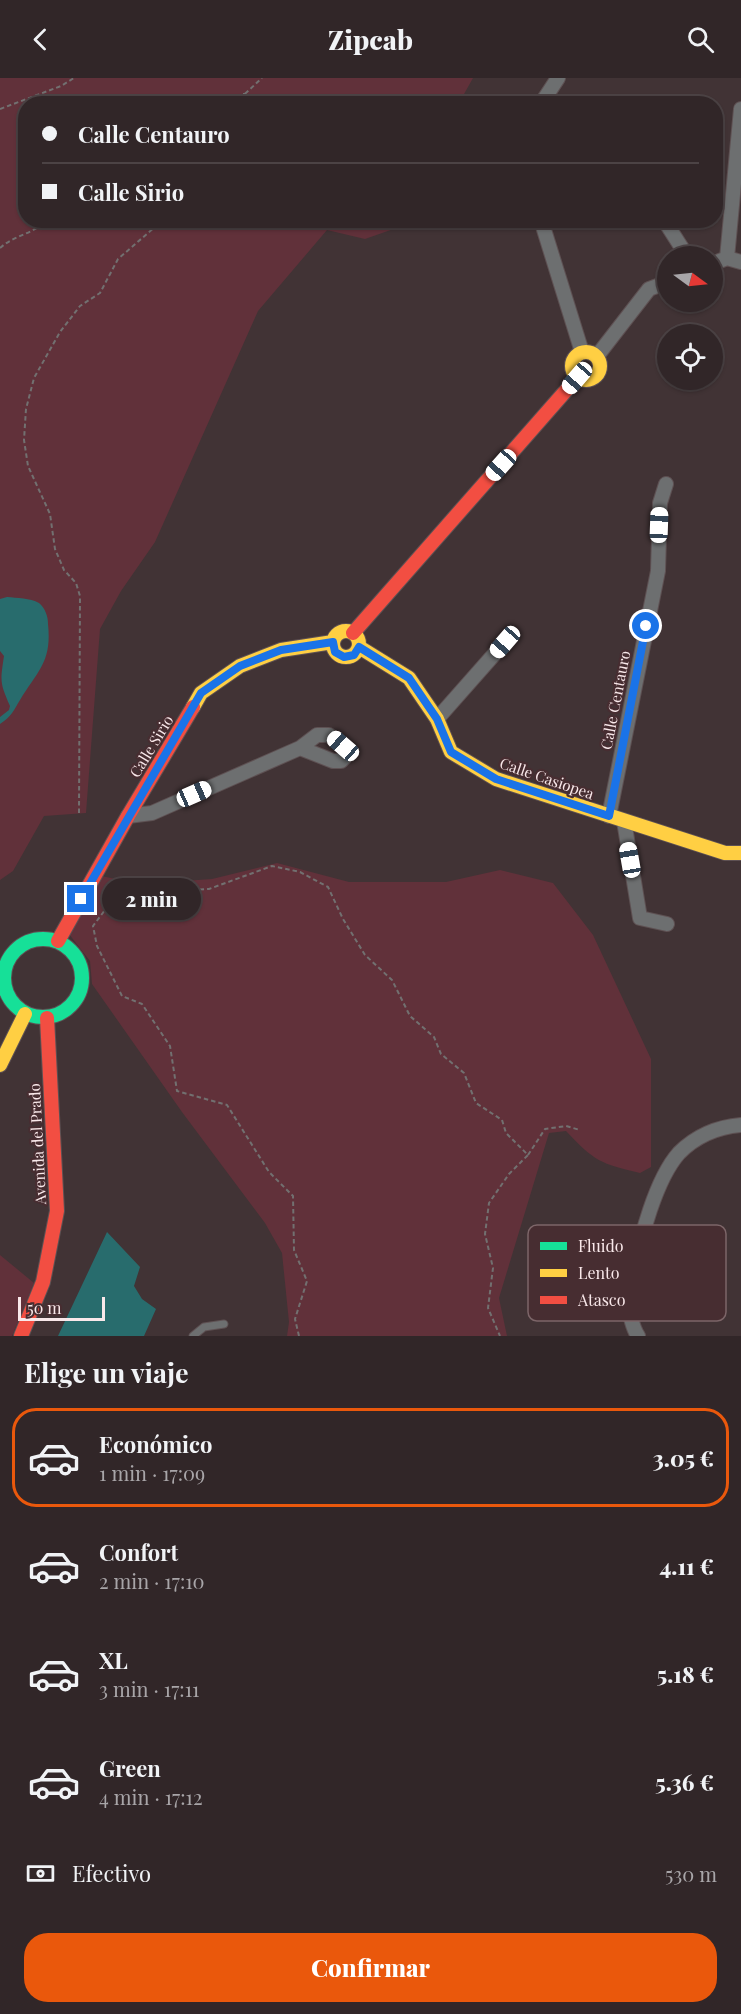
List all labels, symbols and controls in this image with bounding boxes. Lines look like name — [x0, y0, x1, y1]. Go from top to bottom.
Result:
text: Zipcab — [328, 21, 413, 57]
icon: back — [24, 23, 57, 56]
icon: search — [684, 23, 717, 56]
text: Calle Centauro — [78, 119, 230, 149]
text: Calle Sirio — [78, 177, 184, 207]
north arrow — [657, 246, 723, 312]
map controls — [657, 246, 723, 390]
button: locate — [657, 324, 723, 390]
car — [558, 359, 596, 397]
car — [482, 446, 520, 484]
car — [649, 507, 669, 543]
route start — [632, 612, 659, 639]
car — [486, 623, 524, 661]
street label: Calle Centauro — [596, 649, 634, 751]
street label: Calle Sirio — [125, 711, 177, 781]
car — [324, 727, 362, 765]
street label: Calle Casiopea — [497, 753, 597, 804]
car — [174, 778, 214, 810]
car — [618, 841, 642, 879]
callout: 2 min — [102, 878, 201, 920]
route end — [67, 885, 94, 912]
text: 2 min — [125, 885, 178, 912]
street label: Avenida del Prado — [24, 1083, 50, 1206]
legend — [528, 1225, 726, 1321]
text: Fluido — [578, 1235, 624, 1256]
text: Lento — [578, 1262, 620, 1283]
text: Atasco — [577, 1289, 626, 1310]
scale bar — [18, 1294, 105, 1322]
text: 50 m — [27, 1297, 61, 1318]
text: Elige un viaje — [24, 1354, 189, 1390]
text: Económico — [99, 1429, 212, 1459]
icon: car — [27, 1431, 81, 1485]
text: 3.05 € — [653, 1443, 714, 1473]
text: 1 min · 17:09 — [99, 1459, 205, 1486]
text: Confort — [99, 1537, 178, 1567]
icon: car — [27, 1539, 81, 1593]
text: 4.11 € — [660, 1551, 714, 1581]
text: 2 min · 17:10 — [99, 1567, 205, 1594]
text: XL — [99, 1645, 128, 1675]
icon: car — [27, 1647, 81, 1701]
text: 5.18 € — [657, 1659, 714, 1689]
text: 3 min · 17:11 — [99, 1675, 199, 1702]
text: Green — [99, 1753, 161, 1783]
icon: car — [27, 1755, 81, 1809]
text: 5.36 € — [655, 1767, 714, 1797]
text: 4 min · 17:12 — [99, 1783, 202, 1810]
icon: cash — [24, 1857, 57, 1890]
text: Efectivo — [72, 1858, 151, 1888]
text: 530 m — [665, 1860, 717, 1887]
button: Confirmar — [24, 1933, 717, 2002]

